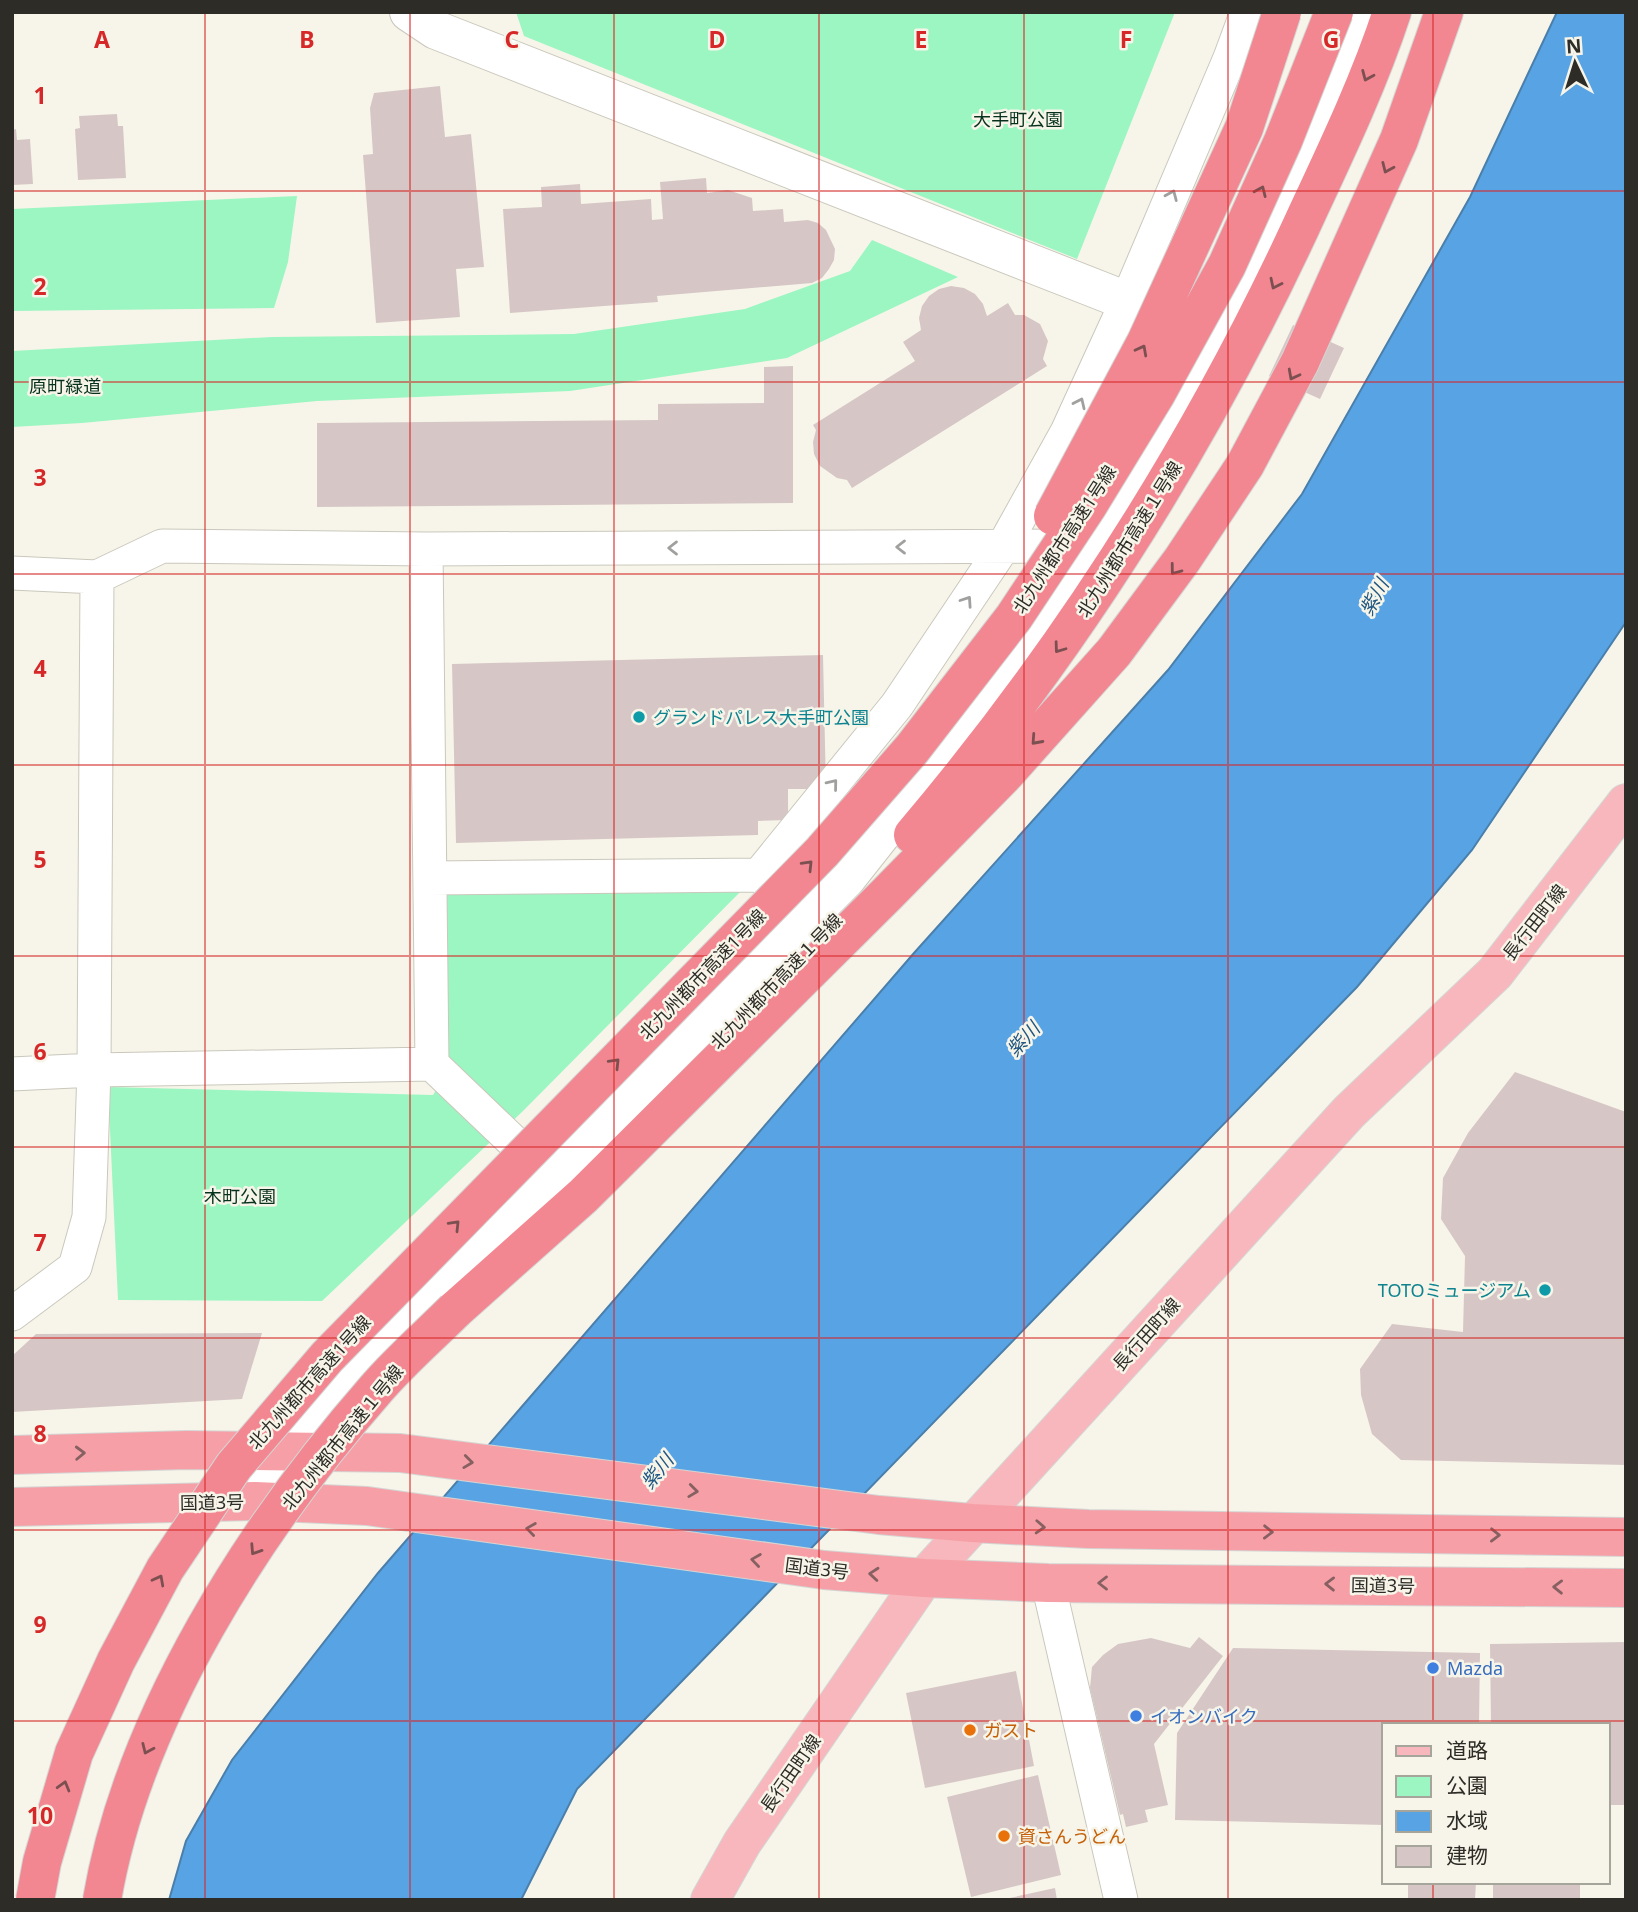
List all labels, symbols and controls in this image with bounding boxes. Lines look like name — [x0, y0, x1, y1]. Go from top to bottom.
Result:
text: A — [94, 23, 110, 55]
text: B — [299, 23, 315, 55]
text: C — [505, 23, 520, 55]
text: D — [709, 23, 725, 55]
text: E — [915, 23, 927, 55]
text: F — [1120, 23, 1132, 55]
text: G — [1323, 23, 1339, 55]
north arrow — [1540, 28, 1610, 98]
text: N — [1565, 33, 1582, 60]
one-way arrow — [1361, 68, 1375, 81]
text: 1 — [33, 79, 47, 111]
park label: 大手町公園 — [973, 107, 1063, 131]
one-way arrow — [1381, 161, 1395, 173]
one-way arrow — [1253, 186, 1267, 198]
one-way arrow — [1164, 190, 1178, 202]
text: 2 — [33, 270, 47, 302]
one-way arrow — [1269, 277, 1283, 289]
one-way arrow — [1133, 345, 1147, 357]
one-way arrow — [1287, 368, 1301, 380]
park label: 原町緑道 — [29, 374, 101, 398]
one-way arrow — [1072, 398, 1086, 410]
street label: 北九州都市高速１号線 — [1071, 456, 1187, 622]
street label: 北九州都市高速1号線 — [1007, 460, 1121, 618]
text: 3 — [33, 461, 47, 493]
one-way arrow — [895, 539, 905, 555]
one-way arrow — [667, 540, 678, 556]
one-way arrow — [1171, 562, 1183, 574]
water label: 紫川 — [1353, 572, 1396, 620]
one-way arrow — [959, 595, 972, 608]
one-way arrow — [1055, 640, 1068, 653]
text: 4 — [33, 652, 47, 684]
place label: グランドパレス大手町公園 — [653, 705, 869, 729]
marker: グランドパレス大手町公園 — [631, 709, 647, 725]
one-way arrow — [1031, 732, 1044, 745]
one-way arrow — [825, 779, 838, 791]
text: 5 — [33, 843, 47, 875]
one-way arrow — [800, 860, 813, 873]
street label: 長行田町線 — [1497, 879, 1571, 965]
street label: 北九州都市高速1号線 — [634, 904, 770, 1044]
street label: 北九州都市高速１号線 — [705, 908, 847, 1054]
water label: 紫川 — [1001, 1015, 1047, 1062]
text: 6 — [33, 1035, 47, 1067]
one-way arrow — [606, 1058, 619, 1071]
park label: 木町公園 — [204, 1184, 276, 1208]
one-way arrow — [447, 1220, 460, 1233]
text: 7 — [33, 1226, 47, 1258]
place label: TOTOミュージアム — [1378, 1278, 1531, 1302]
marker: TOTOミュージアム — [1537, 1282, 1553, 1298]
street label: 長行田町線 — [1107, 1293, 1185, 1375]
street label: 北九州都市高速1号線 — [242, 1310, 376, 1454]
street label: 北九州都市高速１号線 — [276, 1360, 408, 1514]
text: 8 — [33, 1417, 47, 1449]
one-way arrow — [76, 1445, 86, 1461]
water label: 紫川 — [635, 1447, 680, 1494]
one-way arrow — [462, 1454, 473, 1469]
one-way arrow — [687, 1483, 699, 1498]
street label: 国道3号 — [180, 1489, 244, 1515]
one-way arrow — [1035, 1519, 1046, 1534]
one-way arrow — [525, 1522, 537, 1537]
one-way arrow — [1262, 1524, 1273, 1539]
one-way arrow — [1490, 1527, 1501, 1543]
one-way arrow — [250, 1542, 263, 1555]
street label: 国道3号 — [784, 1552, 850, 1584]
one-way arrow — [750, 1553, 762, 1568]
one-way arrow — [868, 1567, 879, 1582]
street label: 国道3号 — [1351, 1572, 1415, 1598]
one-way arrow — [151, 1575, 165, 1587]
one-way arrow — [1097, 1575, 1107, 1591]
one-way arrow — [1324, 1577, 1335, 1592]
one-way arrow — [1552, 1580, 1563, 1595]
text: 9 — [33, 1608, 47, 1640]
place label: Mazda — [1447, 1656, 1503, 1680]
marker: Mazda — [1425, 1660, 1441, 1676]
place label: イオンバイク — [1150, 1704, 1258, 1728]
marker: イオンバイク — [1128, 1708, 1144, 1724]
place label: ガスト — [984, 1718, 1038, 1742]
marker: ガスト — [962, 1722, 978, 1738]
legend — [1382, 1723, 1610, 1884]
street label: 長行田町線 — [754, 1729, 826, 1817]
text: 道路 — [1446, 1736, 1488, 1764]
one-way arrow — [141, 1742, 155, 1755]
text: 公園 — [1446, 1771, 1488, 1799]
one-way arrow — [56, 1780, 70, 1792]
text: 10 — [27, 1799, 53, 1831]
text: 水域 — [1446, 1806, 1488, 1834]
place label: 資さんうどん — [1018, 1824, 1126, 1848]
marker: 資さんうどん — [996, 1828, 1012, 1844]
text: 建物 — [1446, 1841, 1488, 1869]

